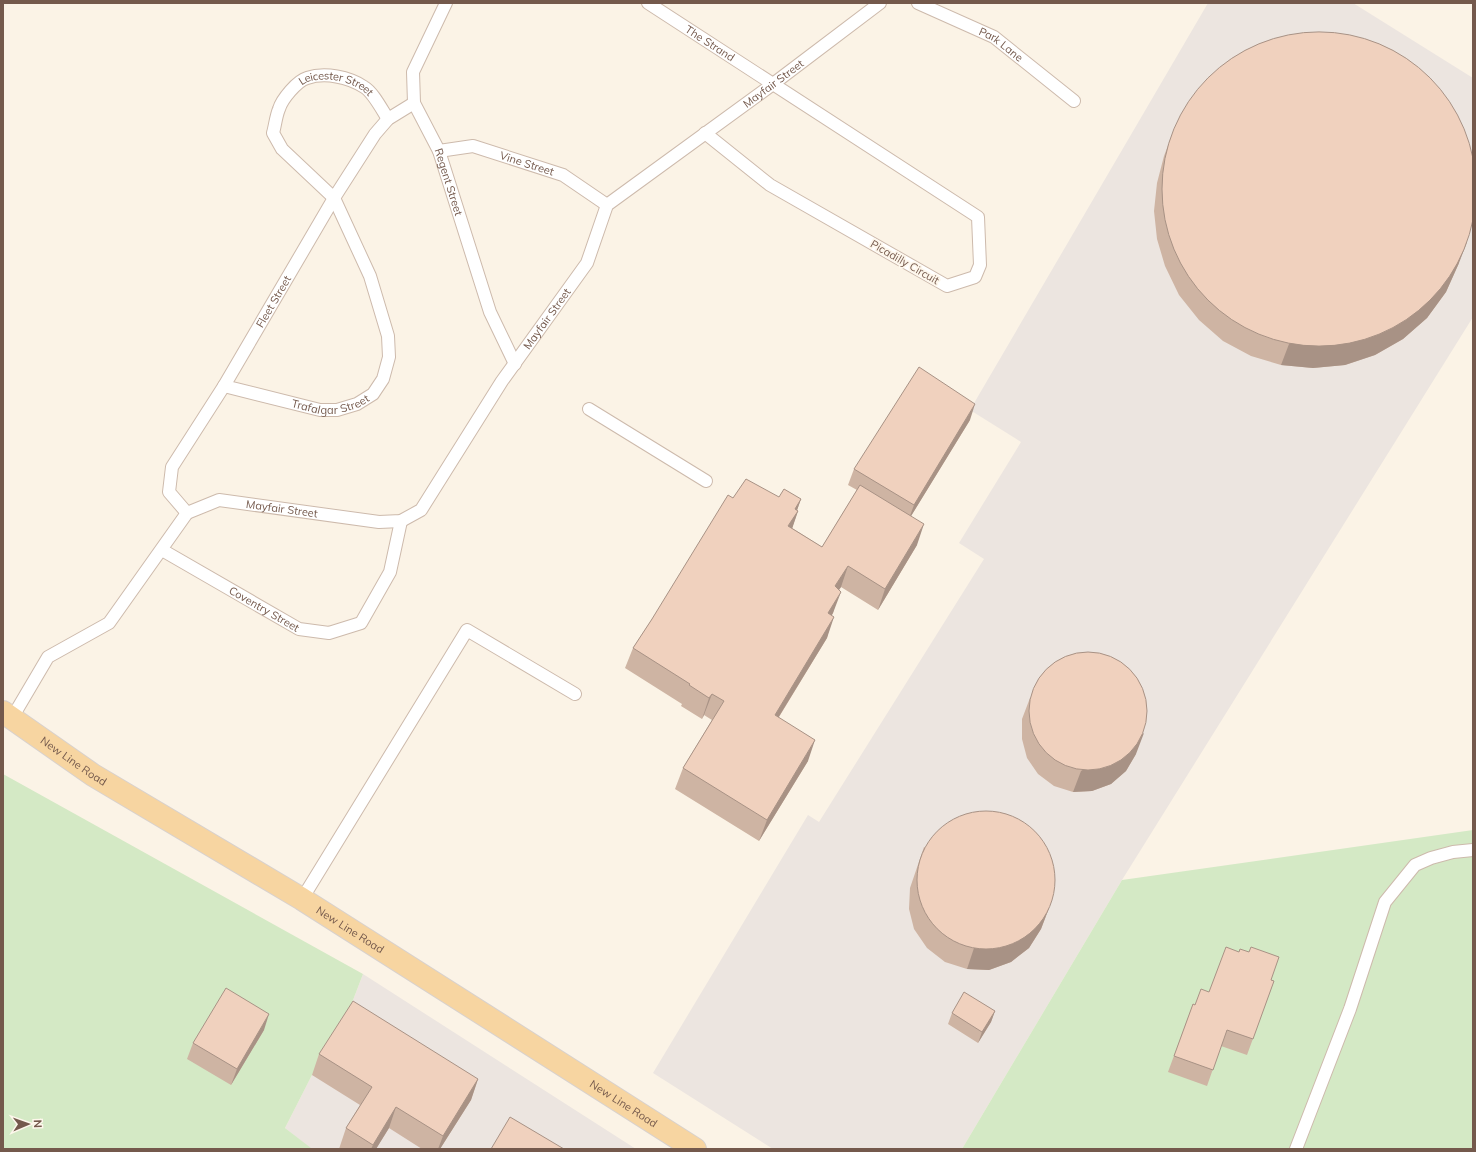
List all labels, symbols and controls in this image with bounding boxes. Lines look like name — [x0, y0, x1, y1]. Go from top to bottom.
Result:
street label: The Strand — [683, 22, 738, 64]
street label: Park Lane — [977, 24, 1026, 65]
street label: Mayfair Street — [740, 56, 807, 111]
street label: Leicester Street — [296, 68, 377, 99]
street label: Regent Street — [432, 146, 466, 217]
street label: Vine Street — [498, 148, 556, 179]
street label: Picadilly Circuit — [868, 237, 942, 287]
street label: Fleet Street — [253, 273, 294, 330]
street label: Mayfair Street — [520, 285, 574, 352]
street label: Trafalgar Street — [290, 391, 372, 417]
street label: Mayfair Street — [245, 497, 319, 521]
street label: Coventry Street — [227, 583, 302, 635]
street label: New Line Road — [38, 733, 109, 789]
street label: New Line Road — [314, 903, 387, 956]
street label: New Line Road — [587, 1077, 660, 1130]
north arrow — [8, 1104, 48, 1144]
text: N — [31, 1119, 45, 1128]

